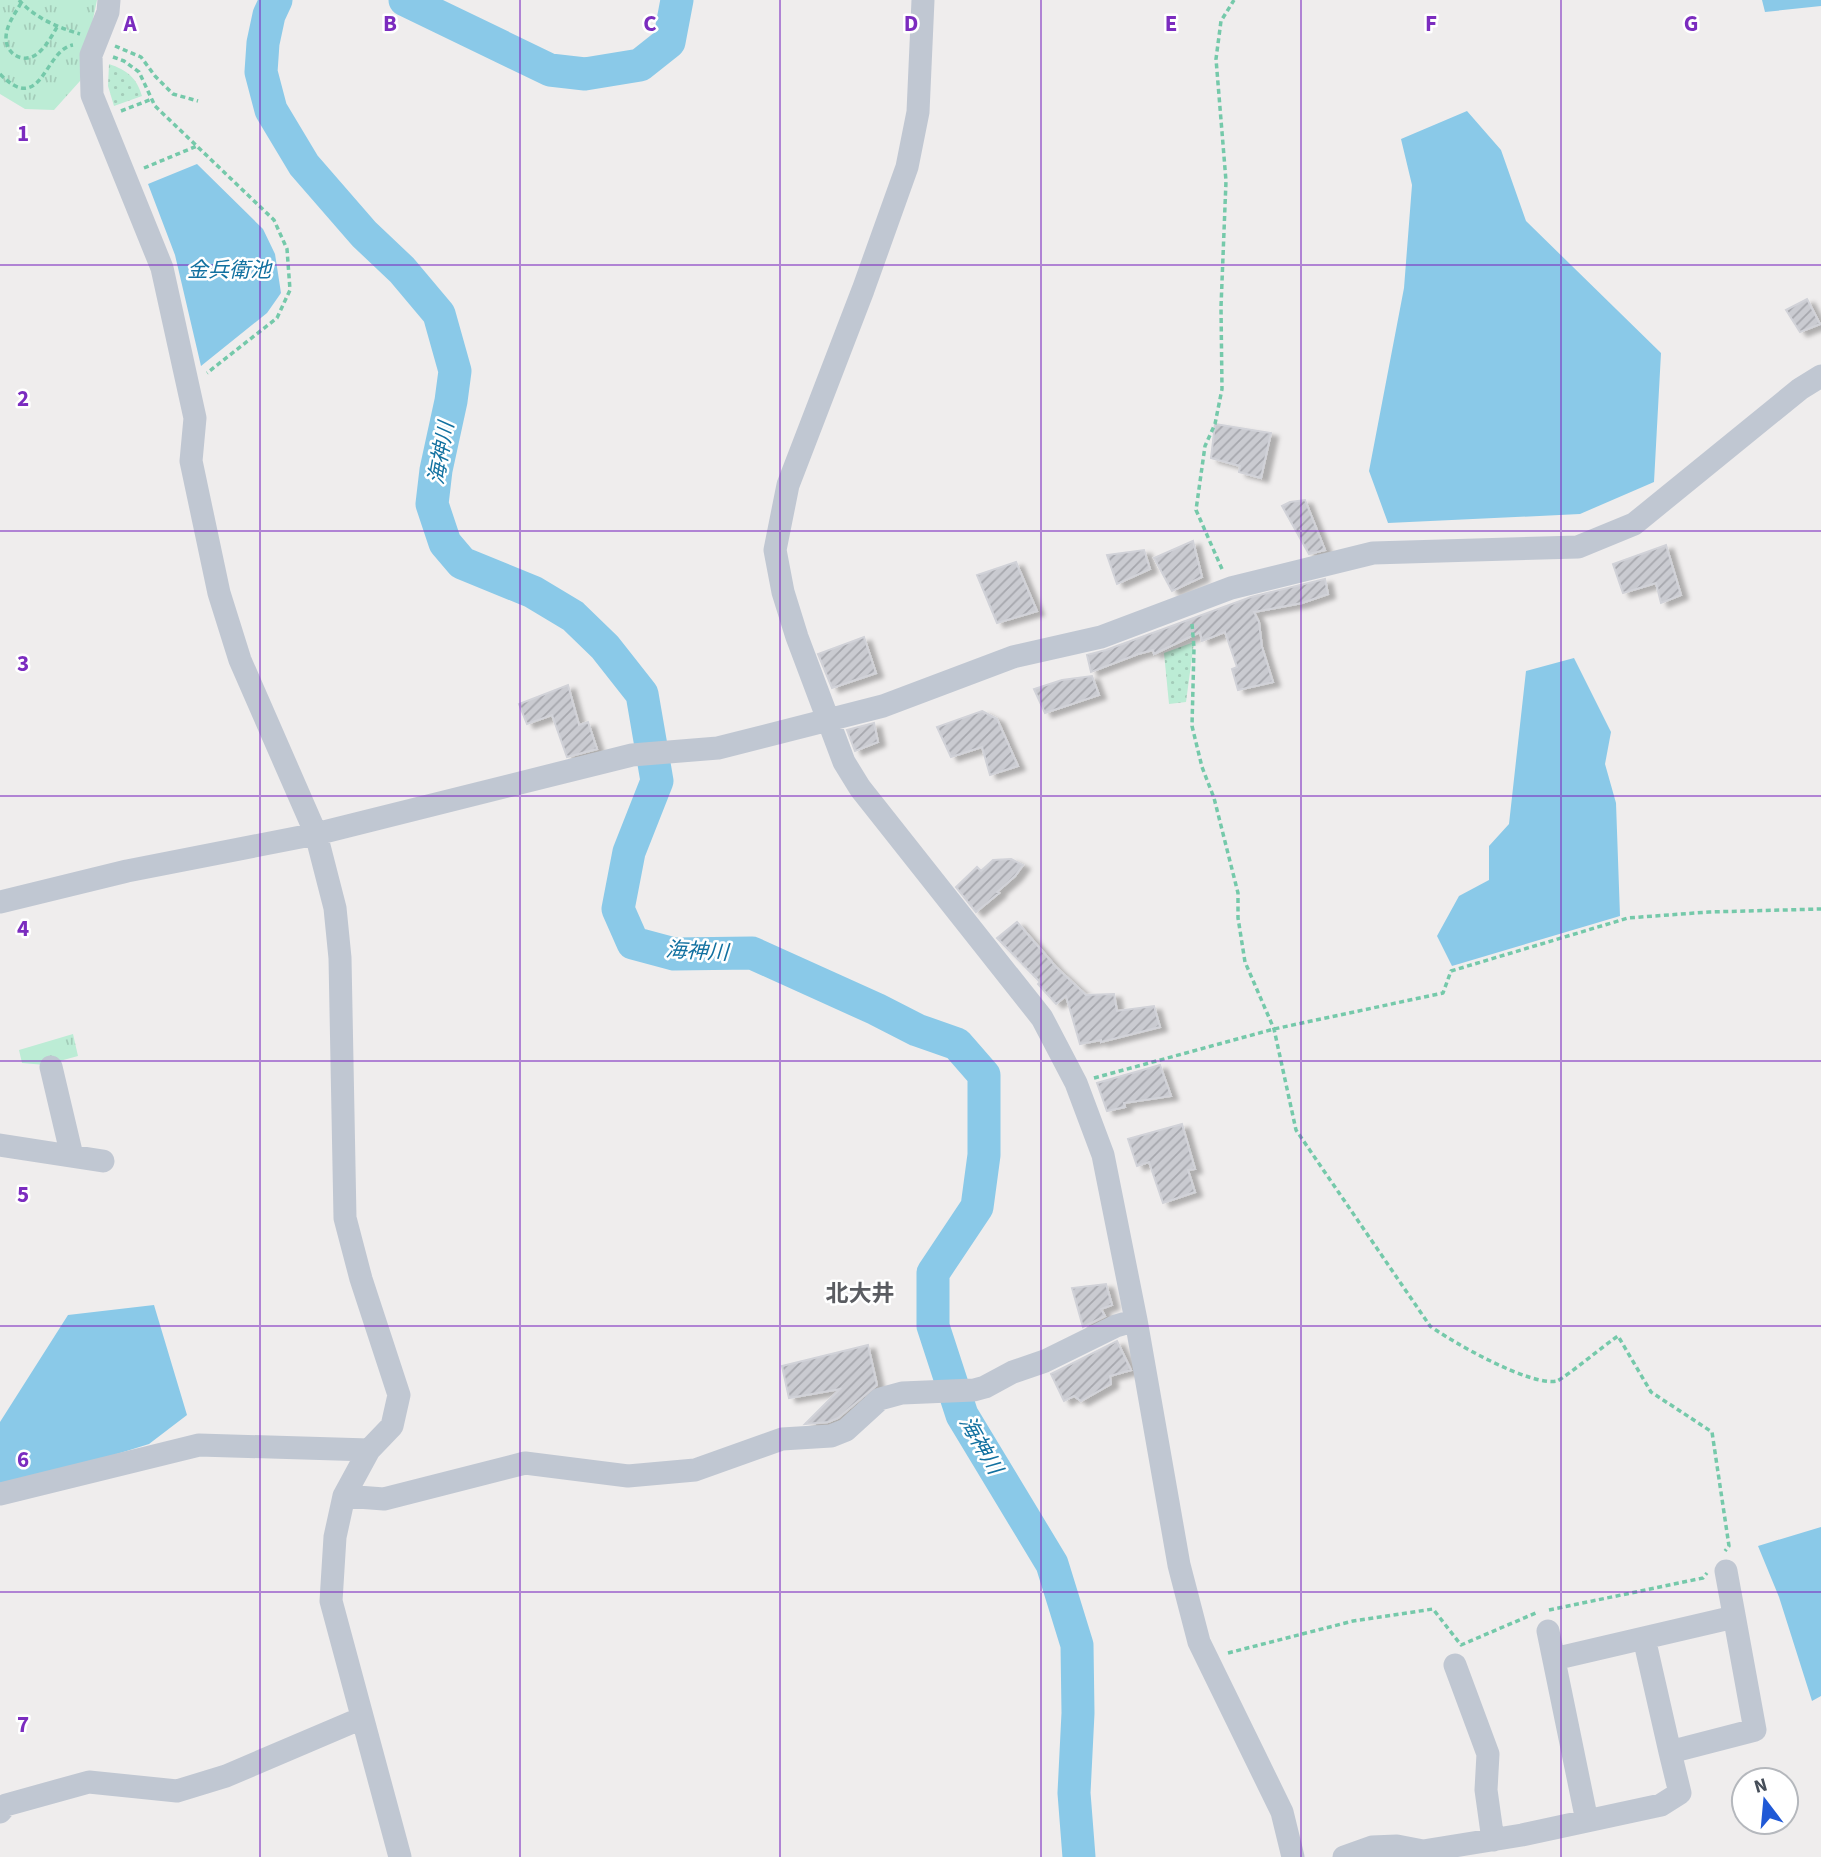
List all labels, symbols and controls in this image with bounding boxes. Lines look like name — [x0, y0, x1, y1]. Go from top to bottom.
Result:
text: A — [122, 7, 137, 40]
text: B — [383, 7, 397, 40]
text: C — [643, 7, 657, 40]
text: D — [904, 7, 918, 40]
text: E — [1165, 7, 1177, 40]
text: F — [1425, 7, 1437, 40]
text: G — [1684, 7, 1698, 40]
text: 1 — [17, 117, 29, 150]
water label: 金兵衛池 — [187, 255, 273, 285]
text: 2 — [17, 382, 29, 415]
water label: 海神川 — [421, 417, 462, 487]
text: 3 — [17, 647, 29, 680]
text: 4 — [17, 912, 29, 945]
water label: 海神川 — [665, 934, 731, 968]
text: 5 — [17, 1178, 29, 1211]
district label: 北大井 — [826, 1277, 895, 1310]
water label: 海神川 — [952, 1410, 1011, 1482]
text: 6 — [17, 1443, 29, 1476]
text: 7 — [17, 1708, 29, 1741]
north arrow — [1730, 1766, 1800, 1836]
text: N — [1751, 1771, 1771, 1801]

